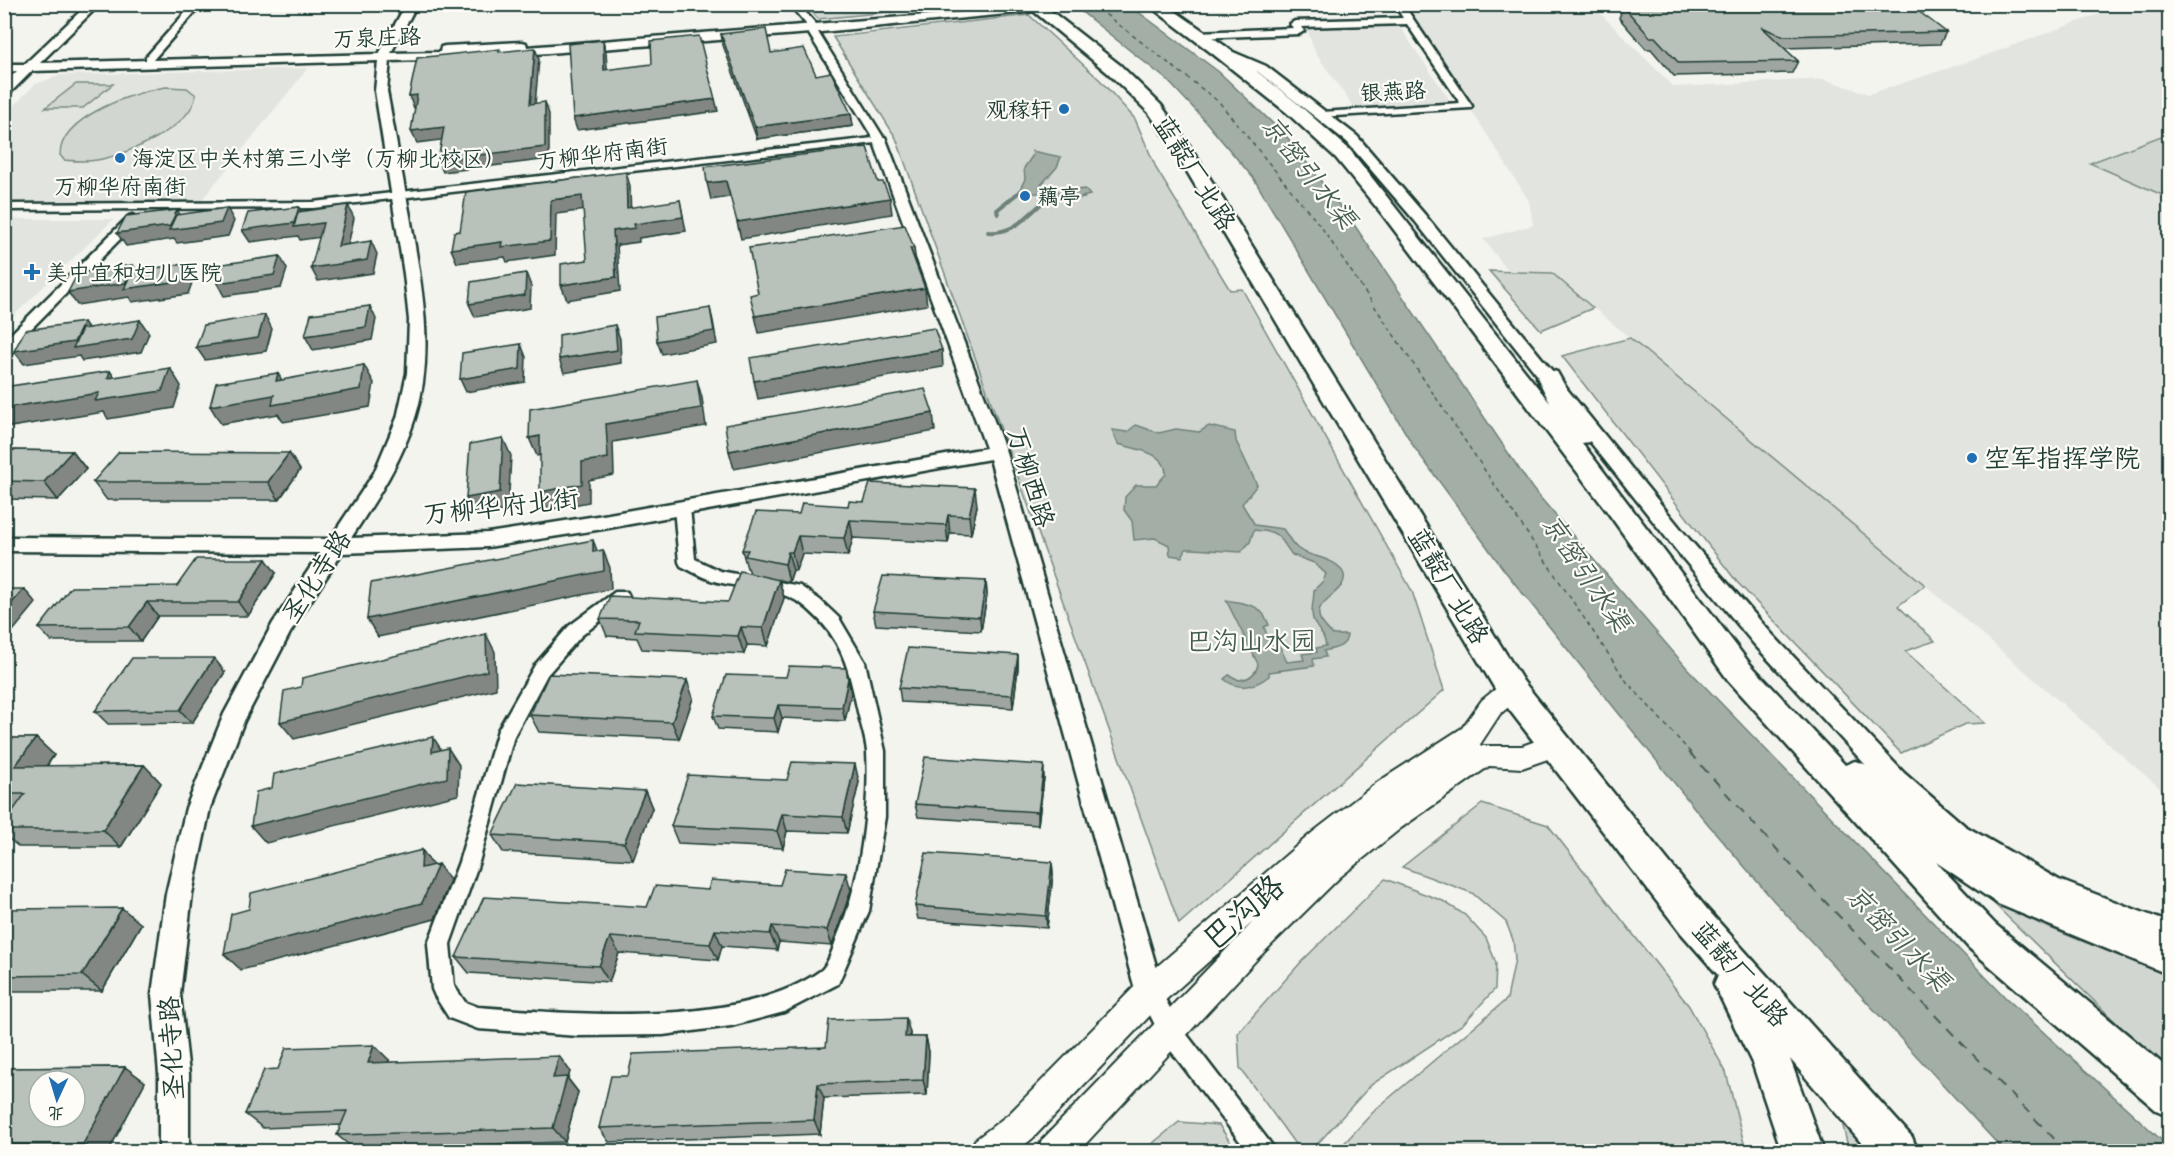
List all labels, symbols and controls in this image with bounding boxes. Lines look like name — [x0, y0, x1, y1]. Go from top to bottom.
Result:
street label: 万泉庄路 — [333, 22, 422, 58]
street label: 银燕路 — [1359, 76, 1427, 112]
place label: 观稼轩 — [986, 96, 1052, 128]
marker: 观稼轩 — [1057, 102, 1071, 116]
water label: 京密引水渠 — [1250, 108, 1365, 240]
street label: 蓝靛厂北路 — [1142, 109, 1243, 240]
street label: 万柳华府南街 — [535, 132, 670, 180]
place label: 海淀区中关村第三小学（万柳北校区） — [132, 145, 506, 177]
marker: 海淀区中关村第三小学（万柳北校区） — [113, 151, 127, 165]
street label: 万柳华府南街 — [54, 173, 186, 205]
place label: 藕亭 — [1037, 183, 1081, 215]
marker: 藕亭 — [1018, 189, 1032, 203]
place label: 美中宜和妇儿医院 — [46, 259, 222, 291]
marker: 美中宜和妇儿医院 — [23, 263, 41, 281]
street label: 万柳西路 — [995, 423, 1062, 533]
place label: 空军指挥学院 — [1984, 442, 2140, 480]
marker: 空军指挥学院 — [1965, 451, 1979, 465]
street label: 万柳华府北街 — [422, 482, 581, 536]
water label: 京密引水渠 — [1530, 508, 1639, 643]
street label: 蓝靛厂北路 — [1397, 522, 1496, 653]
street label: 圣化寺路 — [274, 524, 363, 632]
park label: 巴沟山水园 — [1186, 625, 1316, 663]
street label: 巴沟路 — [1194, 865, 1297, 964]
water label: 京密引水渠 — [1835, 878, 1959, 1003]
street label: 蓝靛厂北路 — [1682, 914, 1796, 1037]
street label: 圣化寺路 — [152, 995, 196, 1101]
north arrow — [27, 1069, 87, 1129]
text: 北 — [47, 1099, 65, 1124]

